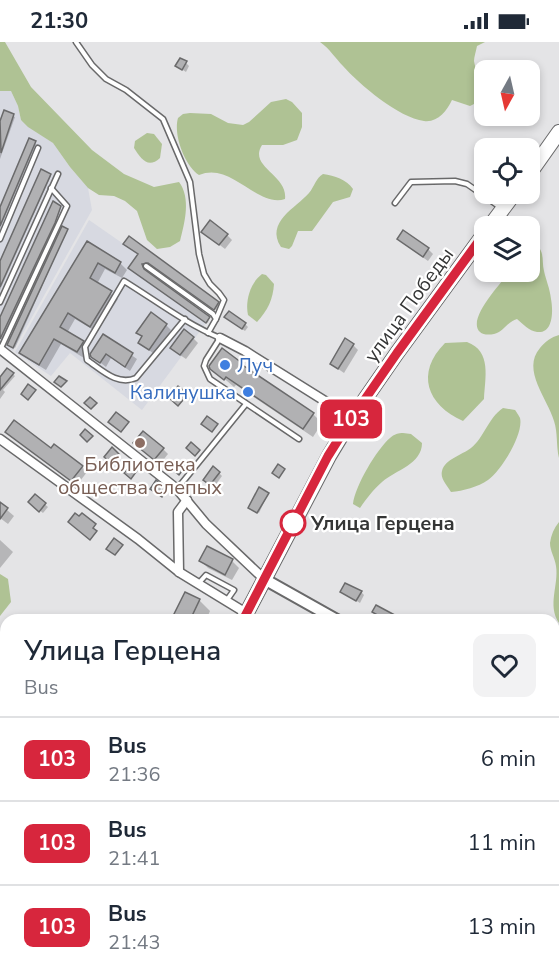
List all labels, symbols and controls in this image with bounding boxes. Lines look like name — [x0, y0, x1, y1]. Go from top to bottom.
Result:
text: 21:30 — [30, 6, 88, 36]
north arrow — [474, 60, 540, 126]
map controls — [474, 60, 540, 282]
button: locate — [474, 138, 540, 204]
button: layers — [474, 216, 540, 282]
street label: улица Победы — [358, 242, 460, 368]
place label: Луч — [237, 352, 273, 379]
marker: Луч — [218, 358, 232, 372]
place label: Калинушка — [130, 379, 236, 406]
marker: Калинушка — [241, 385, 255, 399]
line badge: 103 — [316, 400, 386, 439]
text: 103 — [332, 405, 370, 433]
marker: Библиотека общества слепых — [133, 436, 147, 450]
place label: Библиотека общества слепых — [58, 451, 222, 501]
marker: Улица Герцена — [280, 510, 306, 536]
place label: Улица Герцена — [310, 510, 455, 537]
text: Улица Герцена — [24, 632, 221, 670]
button: heart — [473, 634, 536, 697]
text: Bus — [24, 674, 58, 701]
text: Bus — [108, 731, 147, 761]
text: 6 min — [481, 744, 536, 774]
text: 103 — [38, 745, 76, 773]
text: 21:36 — [108, 761, 161, 788]
text: Bus — [108, 815, 147, 845]
text: 11 min — [468, 828, 536, 858]
text: 103 — [38, 829, 76, 857]
text: 21:41 — [108, 845, 161, 872]
text: Bus — [108, 899, 147, 929]
text: 13 min — [468, 912, 536, 942]
text: 103 — [38, 913, 76, 941]
text: 21:43 — [108, 929, 161, 956]

